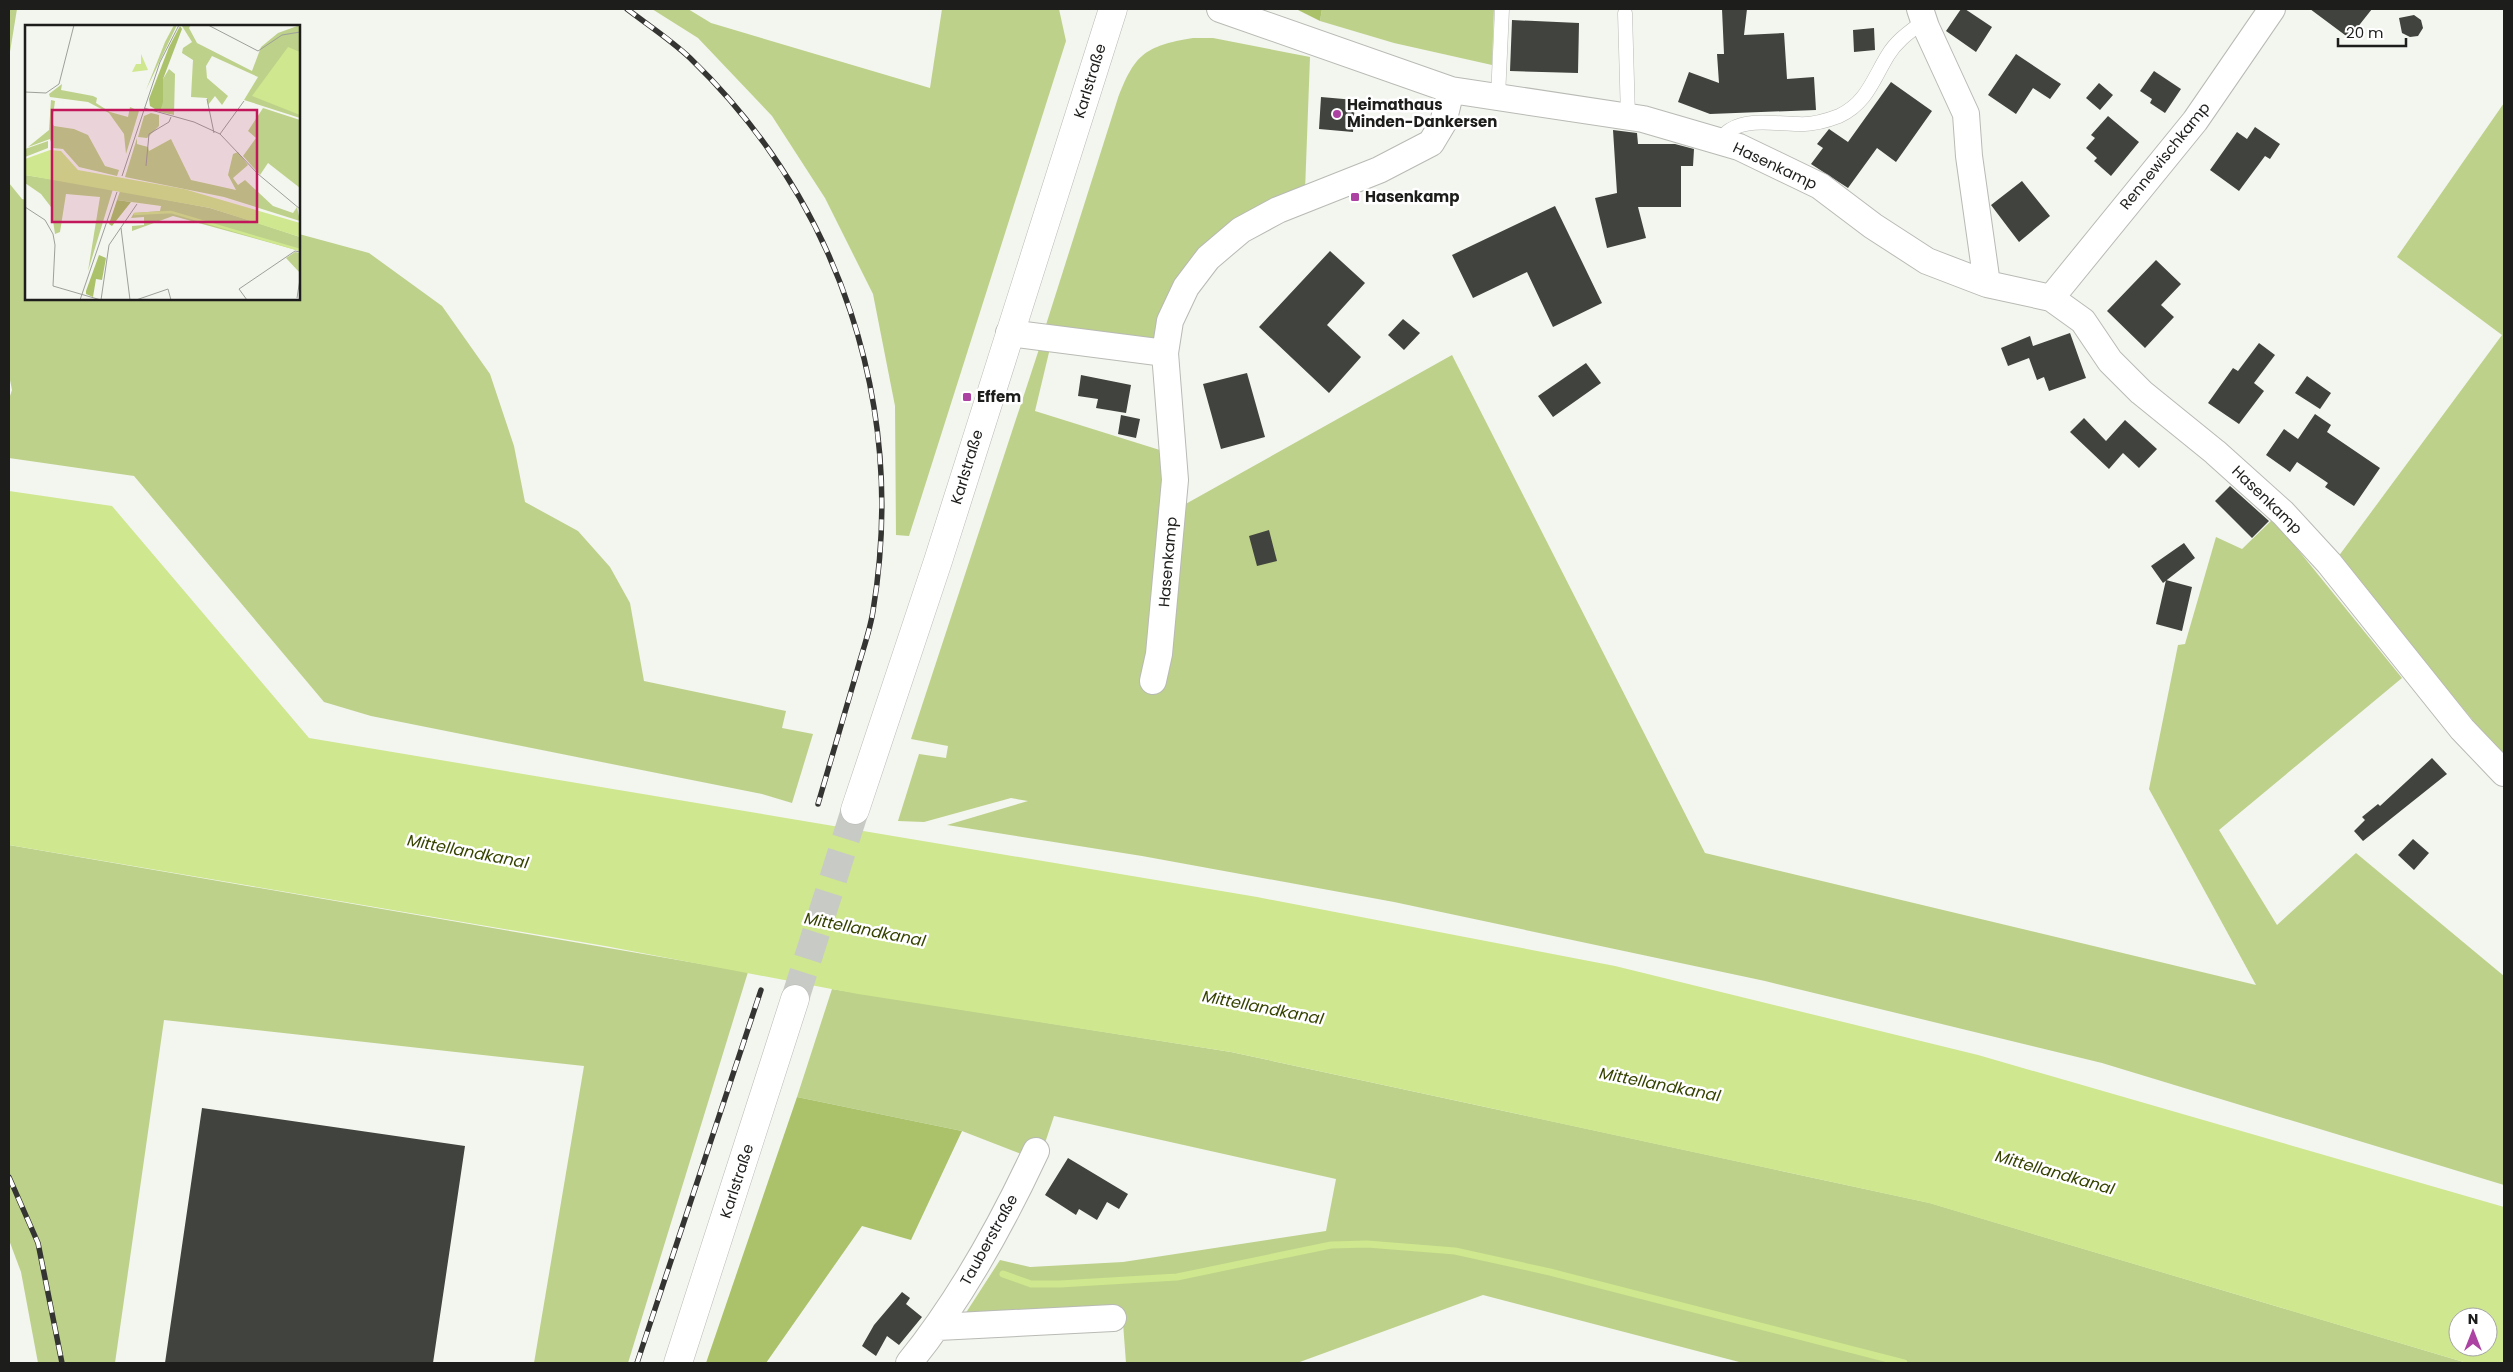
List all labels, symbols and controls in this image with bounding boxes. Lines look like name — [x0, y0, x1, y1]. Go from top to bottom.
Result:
scale bar — [2338, 15, 2406, 47]
text: 20 m — [2346, 22, 2384, 43]
inset map — [25, 25, 300, 300]
street label: Karlstraße — [1068, 41, 1111, 121]
place label: Heimathaus Minden-Dankersen — [1347, 94, 1497, 132]
street label: Rennewischkamp — [2115, 97, 2215, 214]
marker: Heimathaus Minden-Dankersen — [1331, 108, 1343, 120]
street label: Hasenkamp — [1730, 137, 1821, 194]
place label: Hasenkamp — [1365, 186, 1459, 207]
marker: Hasenkamp — [1349, 191, 1361, 203]
place label: Effem — [977, 386, 1021, 407]
marker: Effem — [961, 391, 973, 403]
street label: Karlstraße — [945, 427, 988, 507]
street label: Hasenkamp — [2227, 461, 2307, 539]
street label: Hasenkamp — [1153, 516, 1182, 608]
water label: Mittellandkanal — [405, 828, 531, 875]
water label: Mittellandkanal — [802, 906, 928, 953]
water label: Mittellandkanal — [1200, 984, 1326, 1031]
water label: Mittellandkanal — [1597, 1061, 1723, 1108]
street label: Karlstraße — [715, 1141, 758, 1221]
water label: Mittellandkanal — [1993, 1144, 2117, 1201]
street label: Tauberstraße — [955, 1190, 1022, 1289]
north arrow — [2448, 1307, 2498, 1357]
text: N — [2468, 1309, 2478, 1329]

